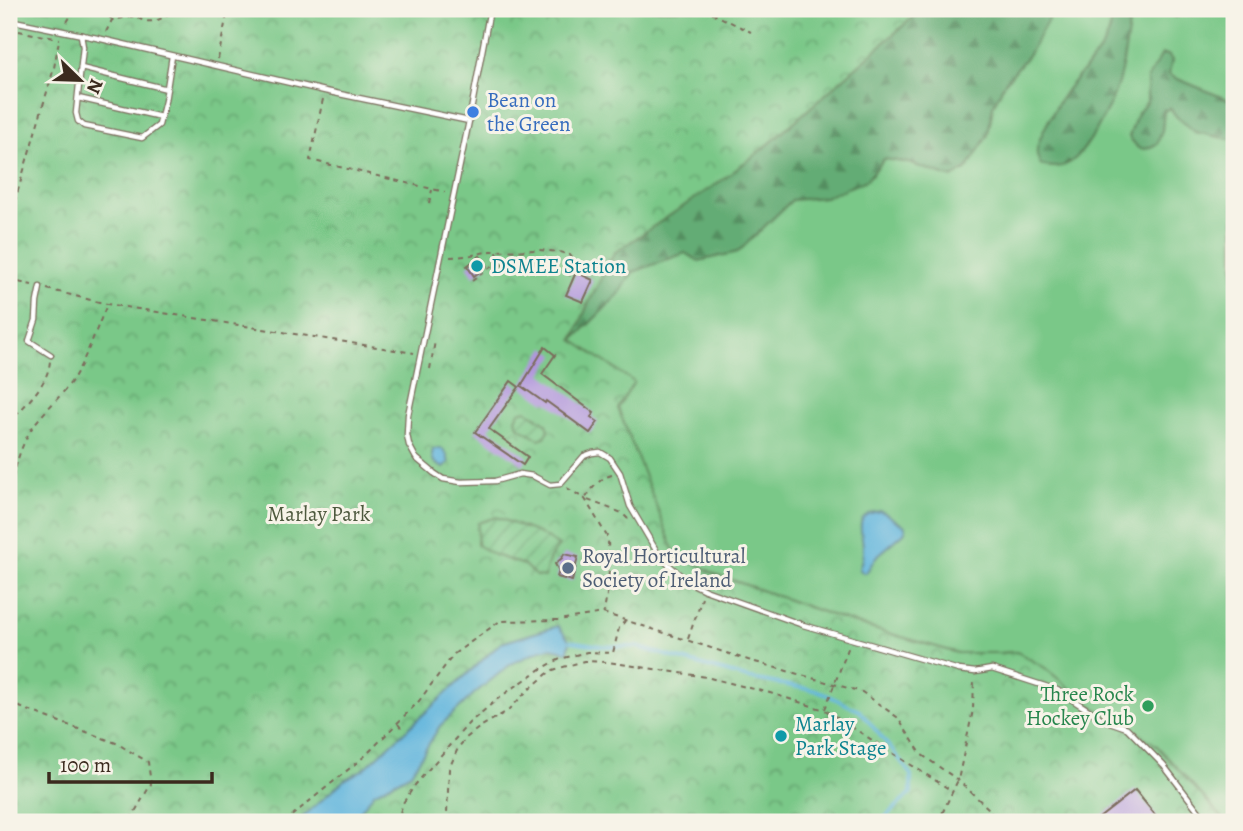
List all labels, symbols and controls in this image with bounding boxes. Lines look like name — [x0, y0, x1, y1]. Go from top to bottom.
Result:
north arrow — [46, 46, 116, 116]
text: N — [80, 75, 109, 98]
place label: Bean on the Green — [487, 86, 570, 138]
marker: Bean on the Green — [465, 104, 481, 120]
place label: DSMEE Station — [491, 252, 626, 280]
marker: DSMEE Station — [469, 258, 485, 274]
park label: Marlay Park — [268, 500, 371, 528]
place label: Royal Horticultural Society of Ireland — [582, 542, 746, 594]
marker: Royal Horticultural Society of Ireland — [560, 560, 576, 576]
place label: Three Rock Hockey Club — [1026, 680, 1135, 732]
marker: Three Rock Hockey Club — [1140, 698, 1156, 714]
place label: Marlay Park Stage — [795, 710, 886, 762]
marker: Marlay Park Stage — [773, 728, 789, 744]
scale bar — [49, 740, 212, 784]
text: 100 m — [60, 751, 111, 779]

